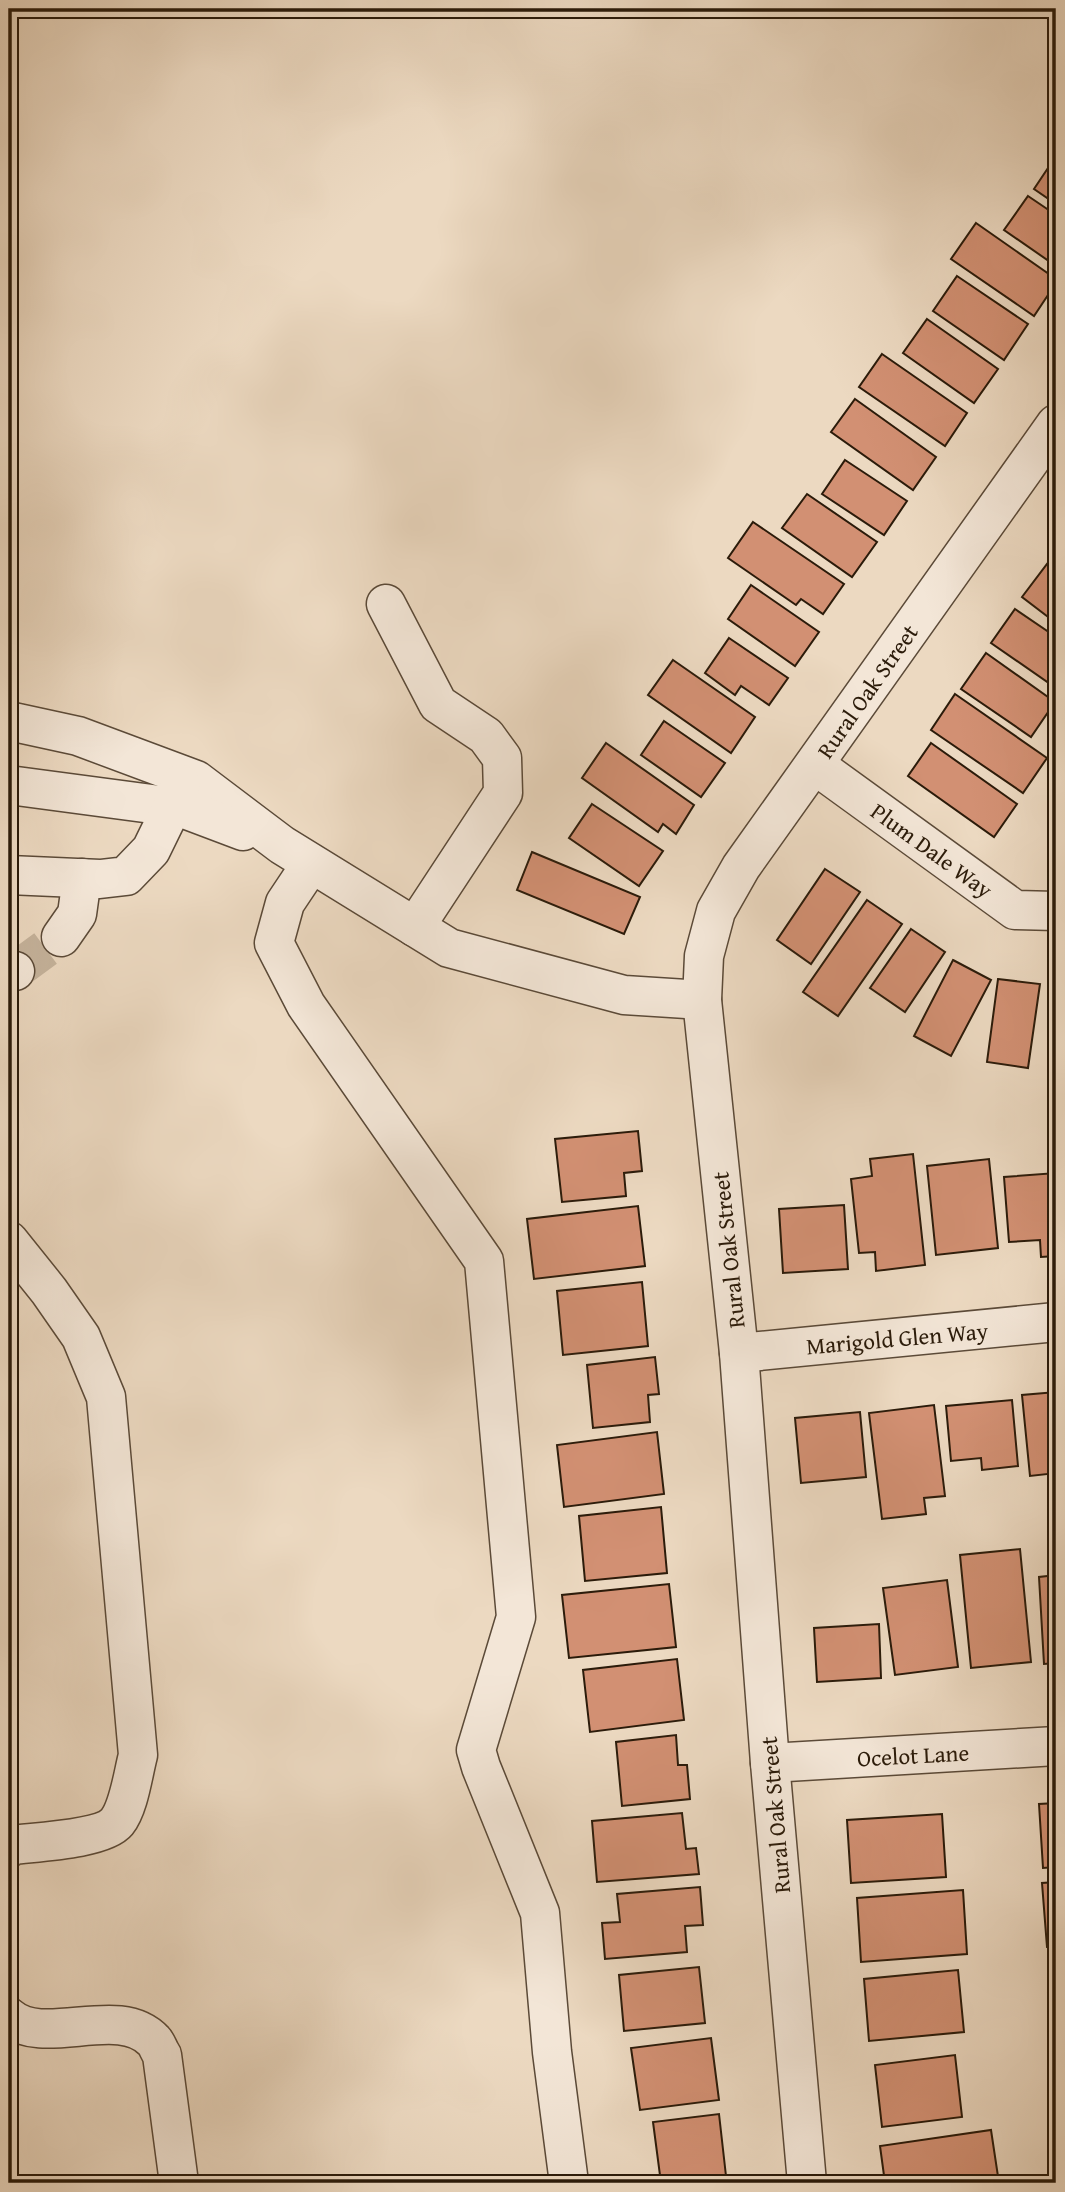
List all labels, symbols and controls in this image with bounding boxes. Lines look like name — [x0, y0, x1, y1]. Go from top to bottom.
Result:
street label: Rural Oak Street — [808, 617, 926, 765]
street label: Plum Dale Way — [864, 795, 1000, 906]
street label: Rural Oak Street — [703, 1170, 753, 1330]
street label: Marigold Glen Way — [805, 1314, 990, 1362]
street label: Rural Oak Street — [752, 1735, 798, 1895]
street label: Ocelot Lane — [856, 1736, 970, 1774]

